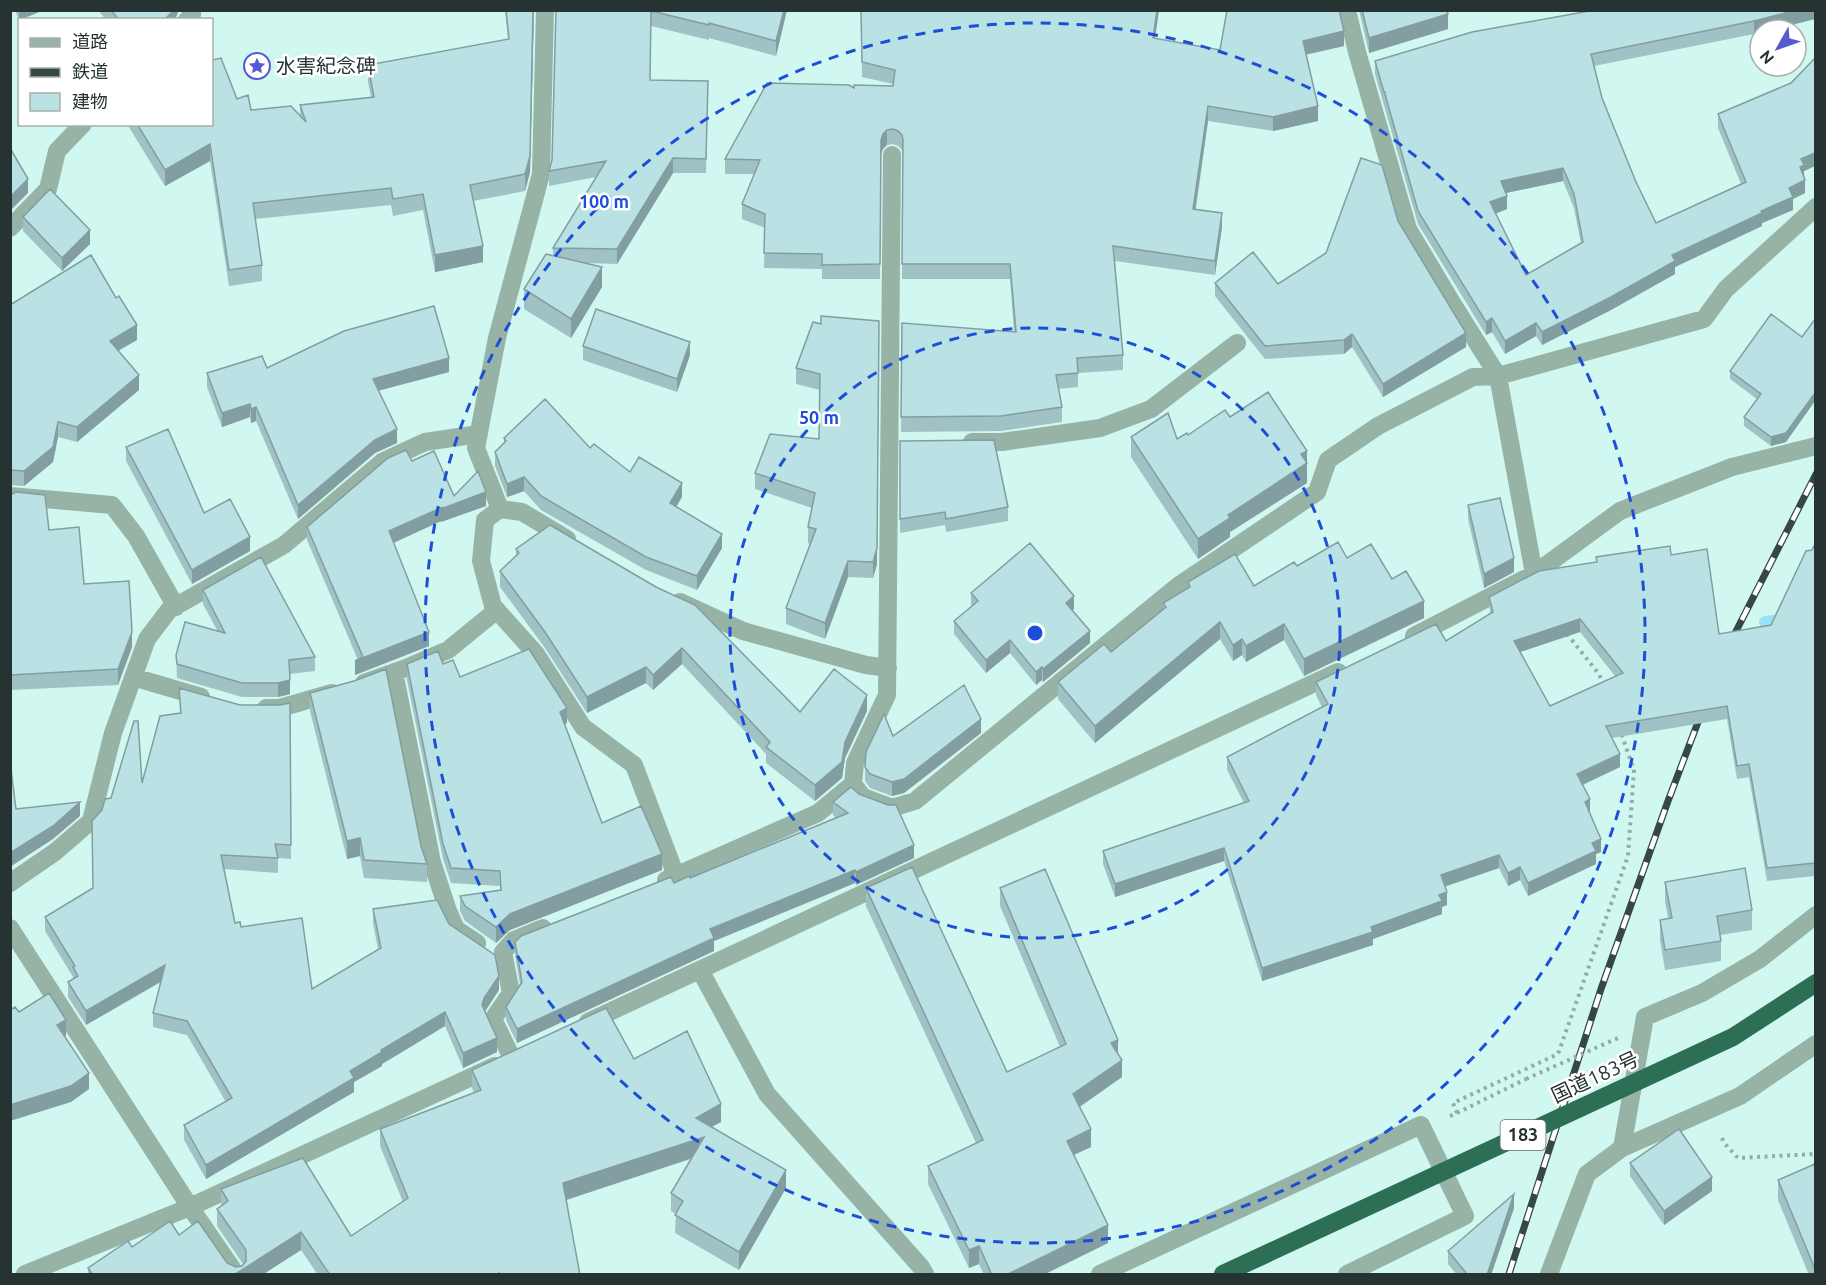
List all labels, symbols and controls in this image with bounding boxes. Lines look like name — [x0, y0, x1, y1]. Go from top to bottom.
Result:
legend — [18, 18, 213, 126]
north arrow — [1748, 18, 1808, 78]
text: 道路 — [72, 31, 108, 51]
text: N — [1756, 47, 1777, 68]
place icon: 水害紀念碑 — [242, 51, 272, 81]
place label: 水害紀念碑 — [276, 54, 376, 77]
text: 鉄道 — [72, 61, 108, 81]
text: 建物 — [72, 91, 108, 111]
text: 100 m — [579, 191, 629, 211]
text: 50 m — [799, 407, 839, 427]
centre of rings — [1025, 623, 1045, 643]
street label: 国道183号 — [1547, 1046, 1642, 1107]
road number: 183 — [1500, 1120, 1546, 1150]

